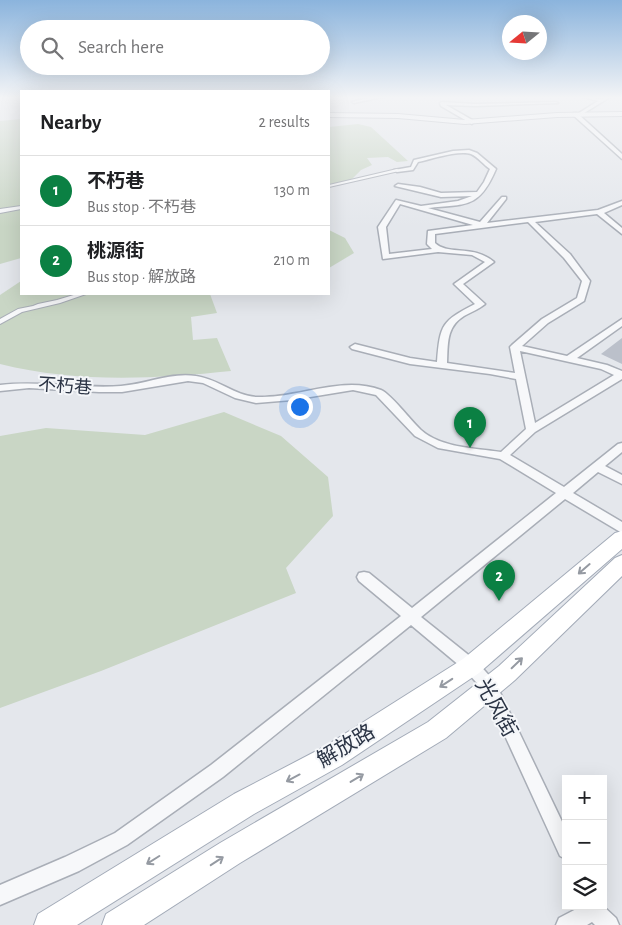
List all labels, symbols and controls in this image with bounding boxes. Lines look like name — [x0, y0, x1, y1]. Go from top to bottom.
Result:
north arrow — [502, 15, 547, 60]
search box — [20, 20, 330, 75]
icon: search — [38, 34, 66, 62]
text: Search here — [78, 38, 164, 57]
text: Nearby — [40, 112, 101, 133]
text: 2 results — [258, 114, 310, 130]
text: 不朽巷 — [87, 172, 144, 191]
text: 1 — [53, 182, 59, 198]
text: 130 m — [274, 182, 310, 198]
text: Bus stop · 不朽巷 — [87, 199, 196, 215]
text: 桃源街 — [87, 242, 144, 261]
text: 2 — [52, 252, 60, 268]
text: 210 m — [273, 252, 310, 268]
text: Bus stop · 解放路 — [87, 269, 196, 285]
street label: 不朽巷 — [37, 374, 93, 398]
your location — [287, 394, 313, 420]
pin: 1 — [454, 407, 486, 448]
pin: 2 — [483, 560, 515, 601]
one-way arrow — [578, 563, 591, 574]
one-way arrow — [510, 657, 523, 669]
street label: 光风街 — [472, 675, 521, 741]
one-way arrow — [439, 678, 453, 688]
street label: 解放路 — [313, 720, 378, 771]
one-way arrow — [349, 772, 363, 782]
one-way arrow — [286, 773, 300, 783]
map controls — [562, 775, 607, 910]
button: + — [562, 775, 607, 820]
button: − — [562, 820, 607, 865]
one-way arrow — [146, 855, 160, 865]
one-way arrow — [210, 856, 224, 866]
button: layers — [562, 865, 607, 910]

